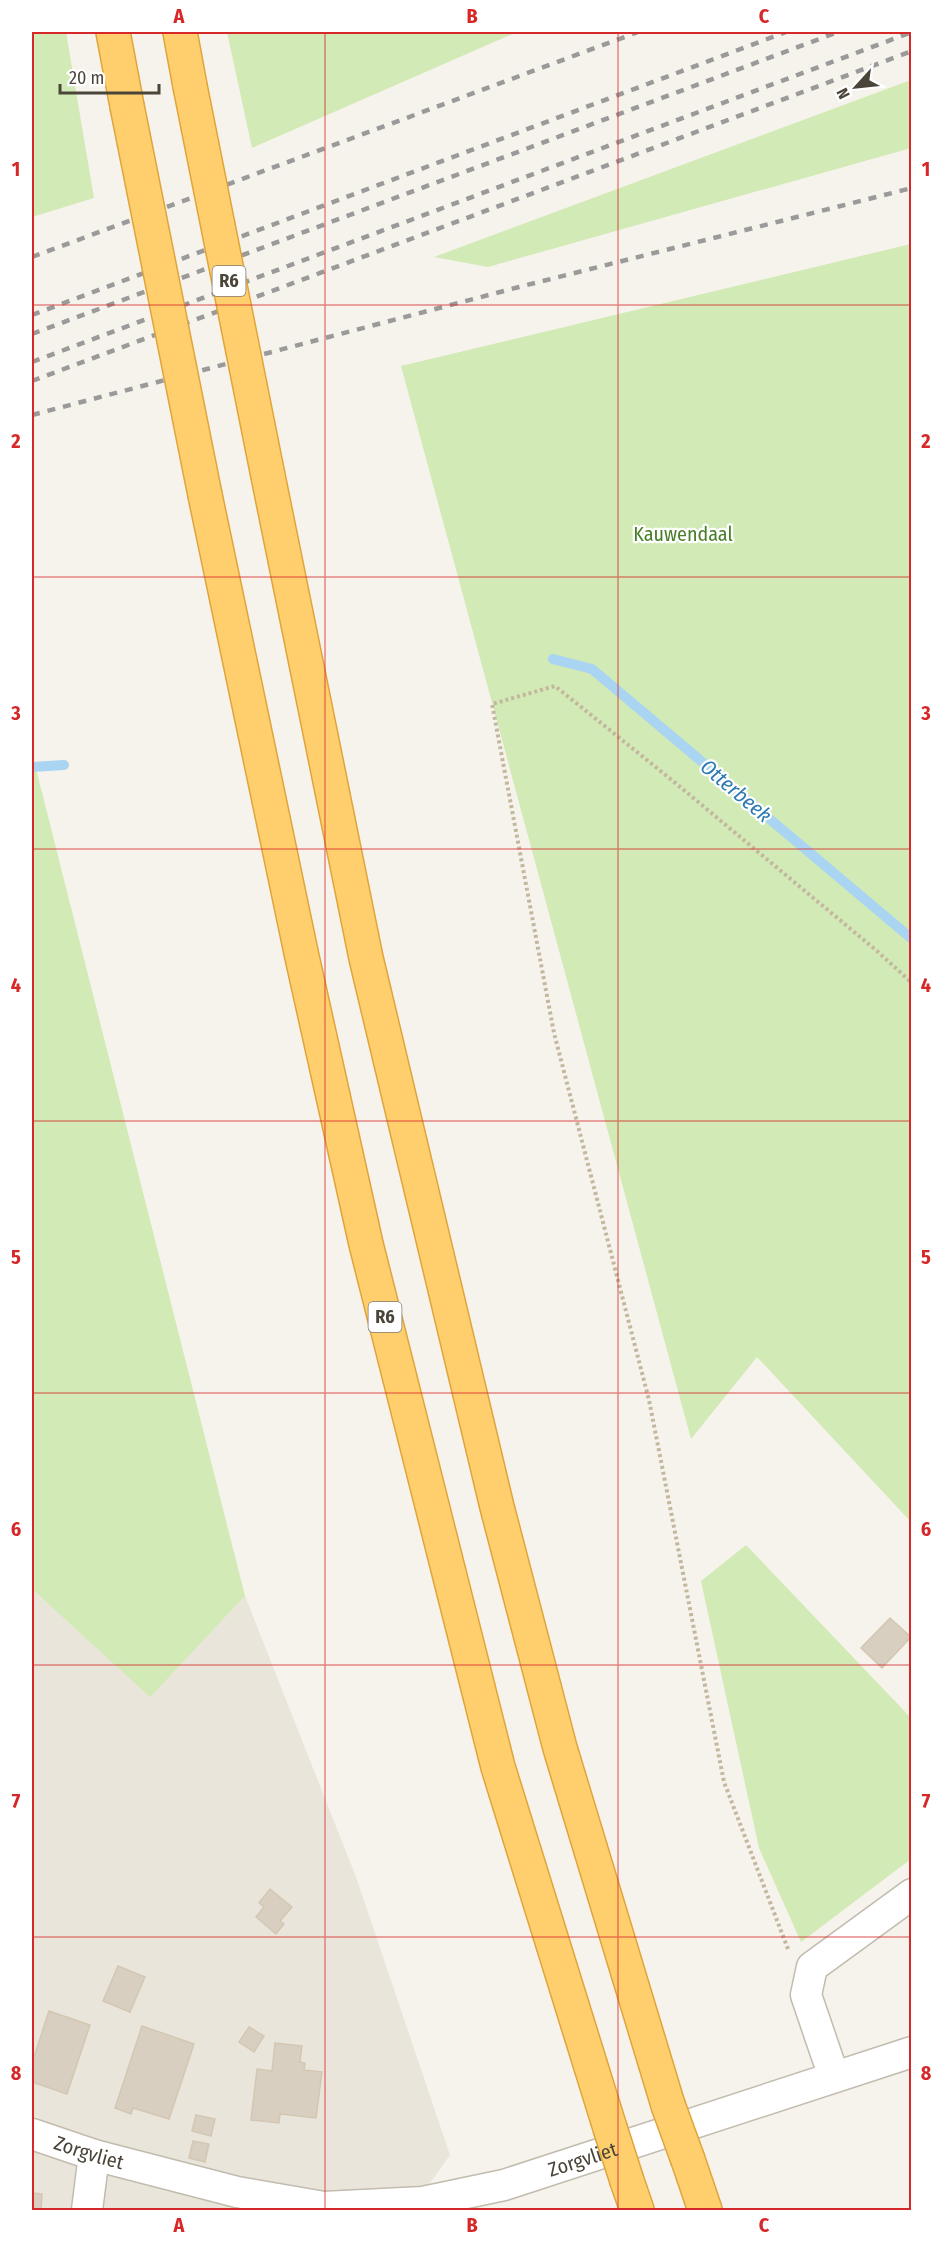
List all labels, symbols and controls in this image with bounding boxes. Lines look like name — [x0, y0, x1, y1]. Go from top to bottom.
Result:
text: A — [173, 4, 186, 28]
text: B — [466, 4, 478, 28]
text: C — [759, 4, 770, 28]
scale bar — [60, 57, 159, 95]
north arrow — [826, 57, 886, 117]
text: 20 m — [69, 67, 104, 89]
text: N — [832, 85, 854, 102]
text: 1 — [12, 157, 20, 181]
text: 1 — [922, 157, 930, 181]
road number: R6 — [212, 266, 246, 296]
text: 2 — [10, 429, 21, 453]
text: 2 — [920, 429, 931, 453]
park label: Kauwendaal — [633, 522, 733, 546]
text: 3 — [10, 701, 21, 725]
text: 3 — [920, 701, 931, 725]
water label: Otterbeek — [695, 754, 777, 828]
text: 4 — [11, 973, 21, 997]
text: 4 — [921, 973, 931, 997]
text: 5 — [11, 1245, 21, 1269]
text: 5 — [921, 1245, 931, 1269]
road number: R6 — [368, 1302, 402, 1332]
text: 6 — [11, 1517, 21, 1541]
text: 6 — [921, 1517, 931, 1541]
text: 7 — [12, 1789, 21, 1813]
text: 7 — [922, 1789, 931, 1813]
text: 8 — [11, 2061, 22, 2085]
text: 8 — [921, 2061, 932, 2085]
street label: Zorgvliet — [51, 2130, 127, 2174]
street label: Zorgvliet — [545, 2137, 621, 2182]
text: A — [173, 2213, 186, 2237]
text: B — [466, 2213, 478, 2237]
text: C — [759, 2213, 770, 2237]

